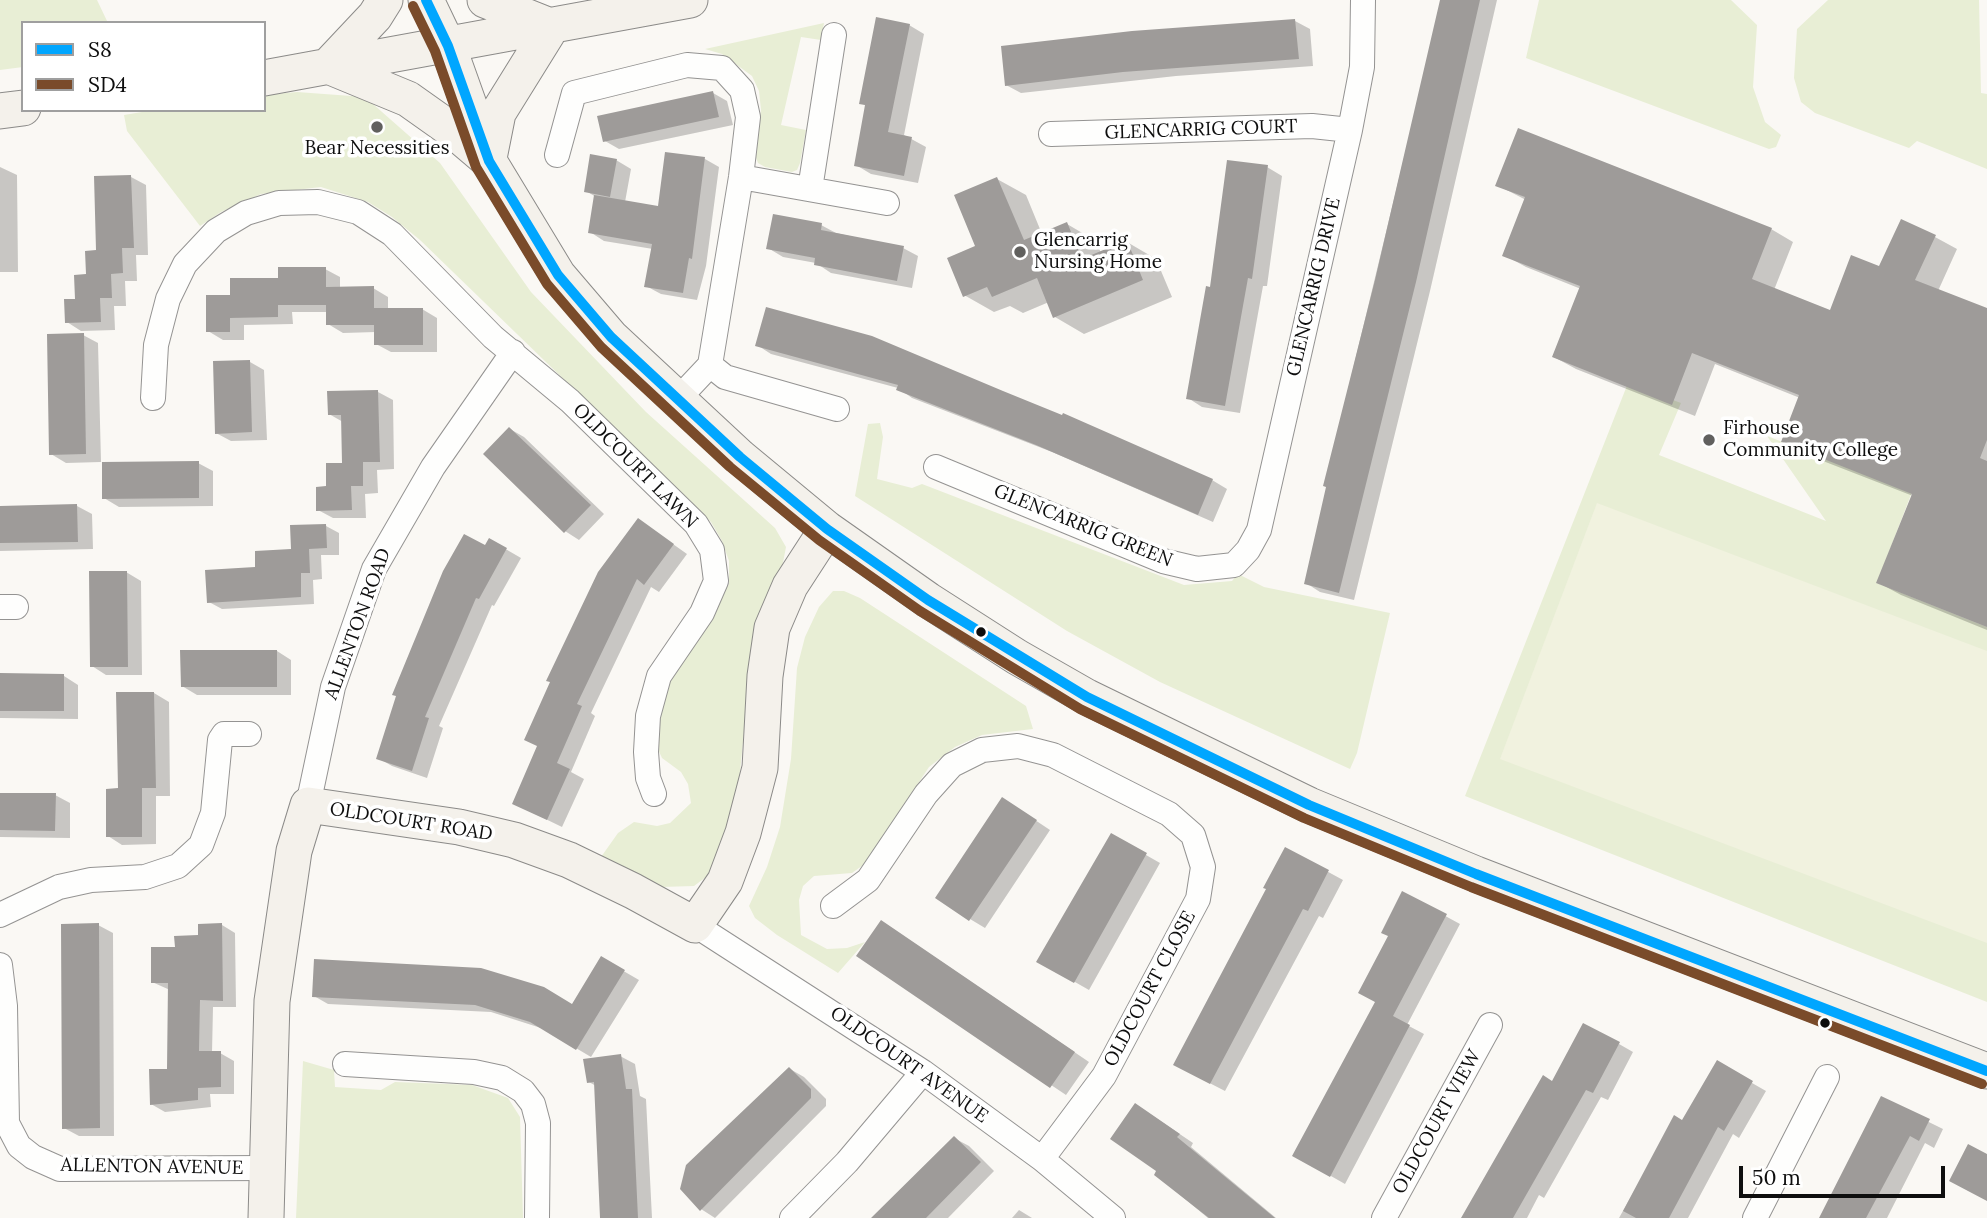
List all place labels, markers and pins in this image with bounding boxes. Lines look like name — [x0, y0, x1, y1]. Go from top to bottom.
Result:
marker: Bear Necessities — [369, 119, 385, 135]
place label: Bear Necessities — [305, 138, 449, 160]
place label: Glencarrig Nursing Home — [1034, 230, 1162, 274]
marker: Glencarrig Nursing Home — [1012, 244, 1028, 260]
place label: Firhouse Community College — [1723, 418, 1898, 462]
marker: Firhouse Community College — [1701, 432, 1717, 448]
unlabelled marker — [974, 625, 988, 639]
unlabelled marker — [1818, 1016, 1832, 1030]

